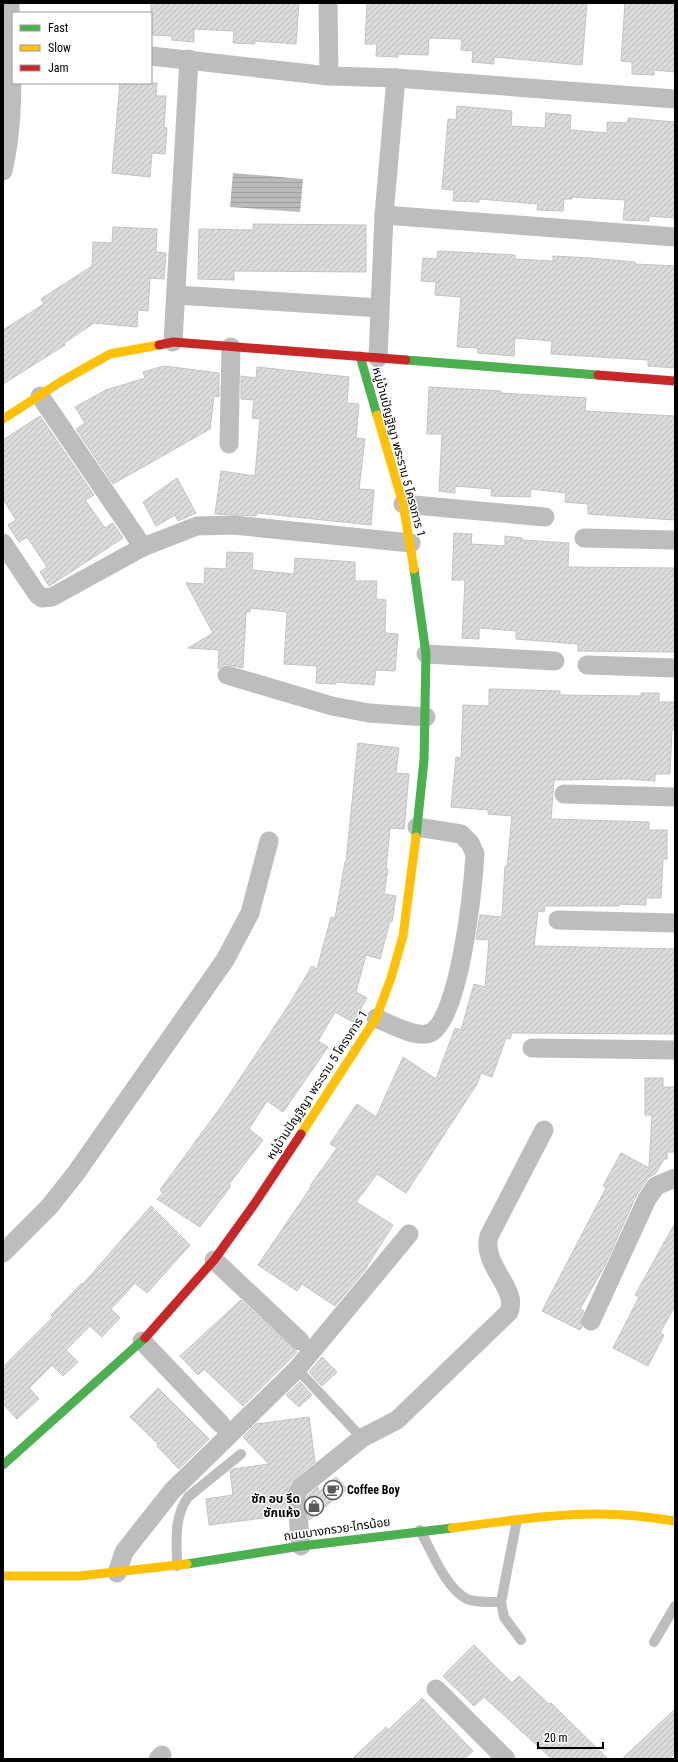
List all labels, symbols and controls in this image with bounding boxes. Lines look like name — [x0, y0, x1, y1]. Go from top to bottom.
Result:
legend — [12, 12, 152, 84]
text: Fast — [48, 21, 69, 35]
text: Slow — [48, 41, 71, 55]
text: Jam — [48, 61, 69, 75]
street label: หมู่บ้านปัญฐิญา พระราม 5 โครงการ 1 — [370, 366, 428, 538]
street label: หมู่บ้านปัญฐิญา พระราม 5 โครงการ 1 — [264, 1008, 370, 1162]
cafe icon: Coffee Boy — [322, 1479, 344, 1501]
place label: Coffee Boy — [347, 1483, 400, 1497]
place label: ซัก อบ รีด ซักแห้ง — [251, 1492, 300, 1520]
shop icon: ซัก อบ รีด ซักแห้ง — [303, 1495, 325, 1517]
street label: ถนนบางกรวย-ไทรน้อย — [283, 1515, 391, 1543]
scale bar — [538, 1724, 603, 1750]
text: 20 m — [544, 1731, 568, 1745]

